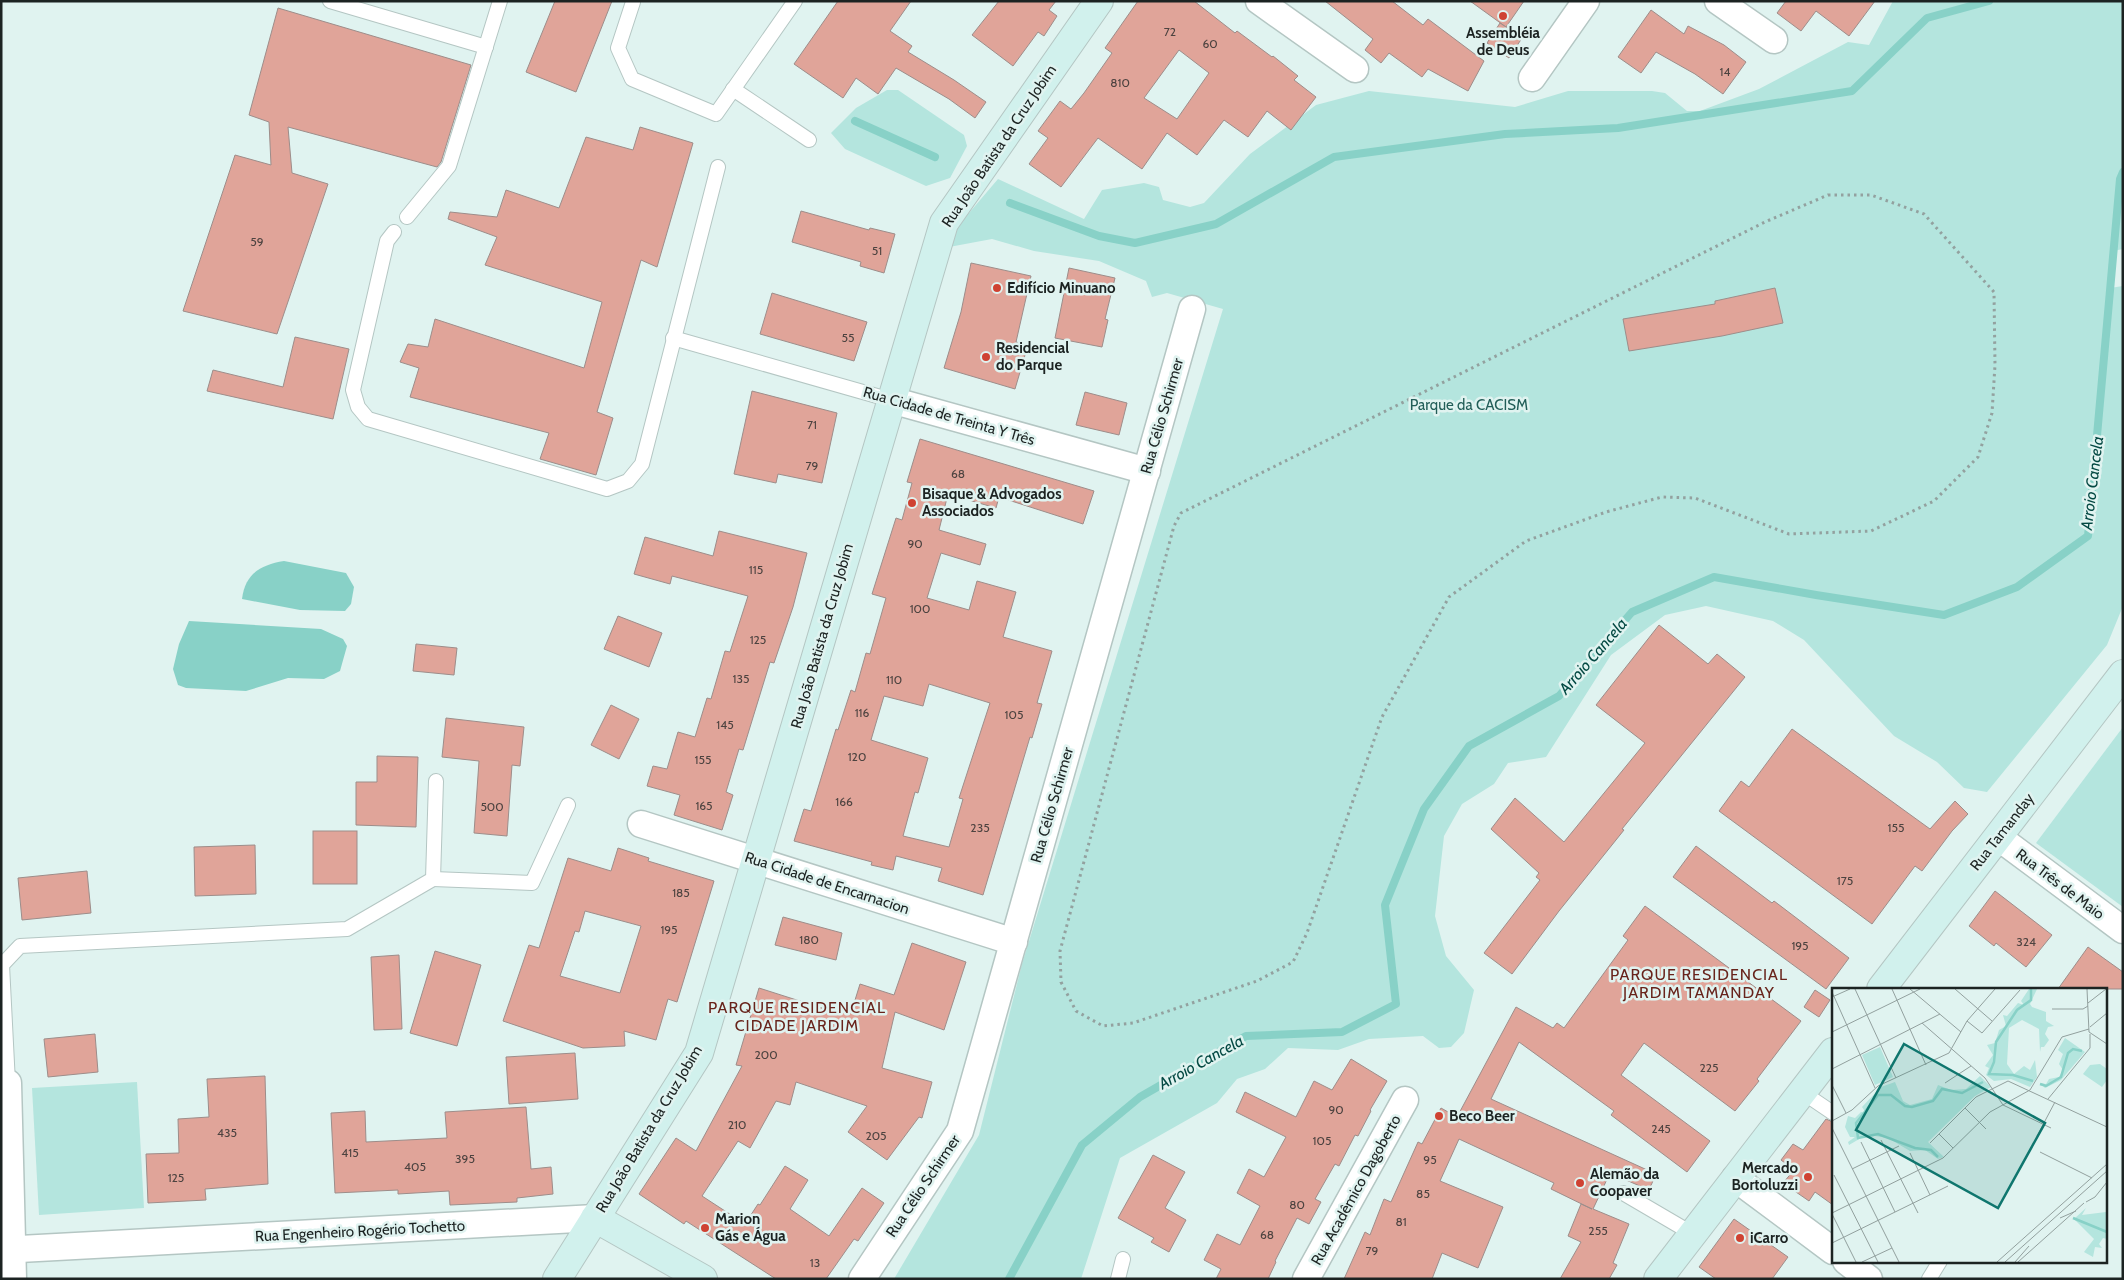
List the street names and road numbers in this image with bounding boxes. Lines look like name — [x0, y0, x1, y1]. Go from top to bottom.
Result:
street label: Rua João Batista da Cruz Jobim — [938, 62, 1060, 230]
street label: Rua Célio Schirmer — [1137, 356, 1187, 476]
street label: Rua Cidade de Treinta Y Três — [861, 383, 1037, 449]
street label: Rua João Batista da Cruz Jobim — [787, 541, 857, 731]
street label: Rua Célio Schirmer — [1027, 745, 1077, 865]
street label: Rua Tamanday — [1966, 789, 2038, 874]
street label: Rua Três de Maio — [2012, 845, 2108, 923]
street label: Rua Cidade de Encarnacion — [742, 848, 912, 918]
street label: Rua João Batista da Cruz Jobim — [592, 1042, 706, 1216]
street label: Rua Acadêmico Dagoberto — [1307, 1112, 1405, 1268]
street label: Rua Célio Schirmer — [882, 1131, 964, 1241]
street label: Rua Engenheiro Rogério Tochetto — [255, 1217, 465, 1245]

